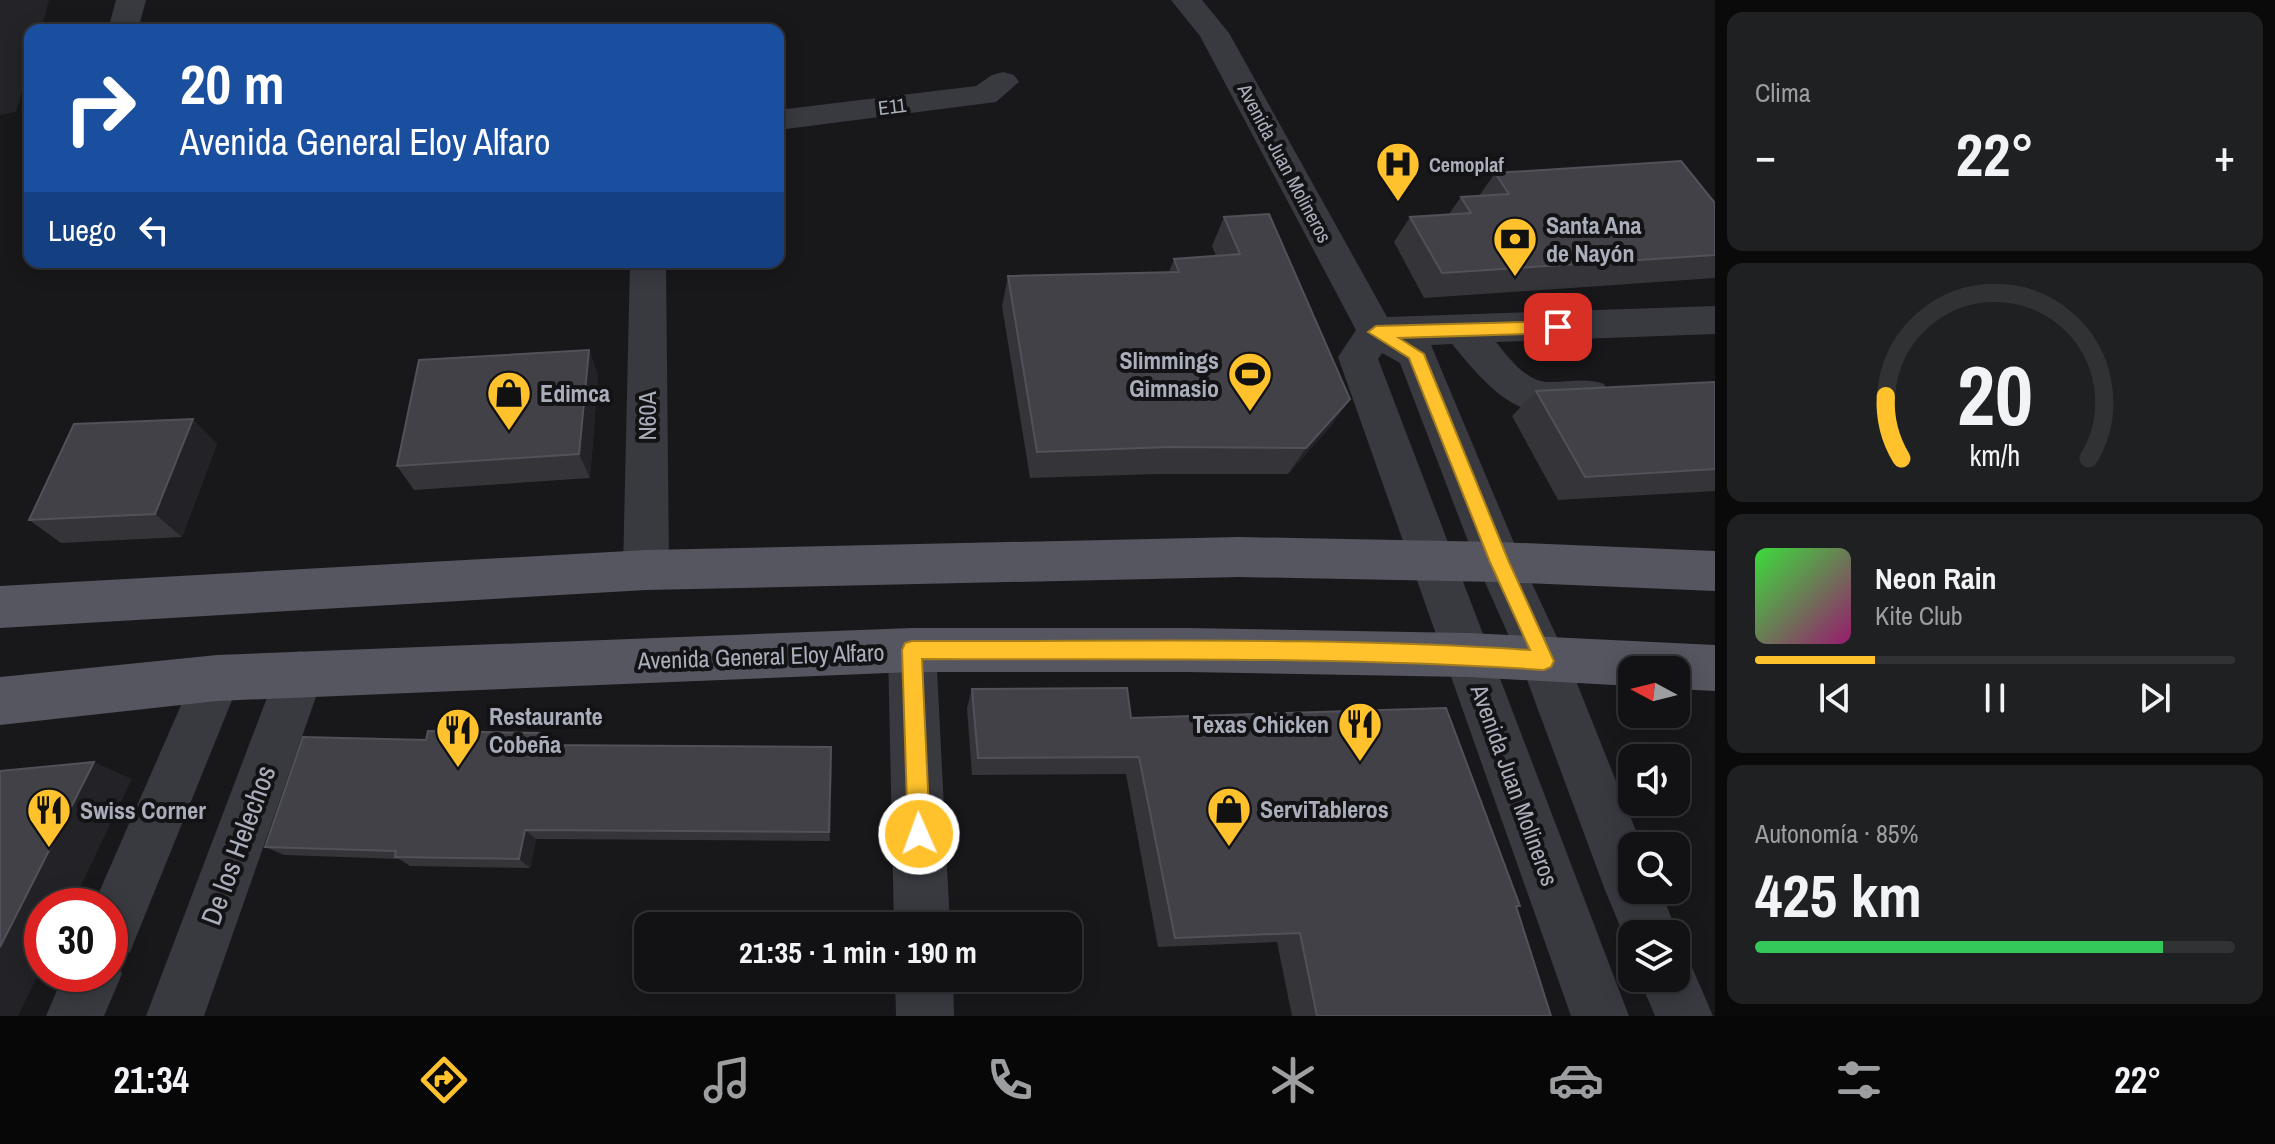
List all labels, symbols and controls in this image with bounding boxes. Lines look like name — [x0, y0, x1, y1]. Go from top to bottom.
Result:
text: 20 m — [180, 46, 285, 121]
icon: right — [48, 56, 152, 160]
text: Clima — [1755, 75, 1811, 110]
street label: Avenida Juan Molineros — [1231, 78, 1338, 247]
street label: E11 — [876, 91, 908, 121]
text: 22° — [1956, 114, 2034, 195]
text: Avenida General Eloy Alfaro — [180, 118, 550, 166]
text: − — [1755, 125, 1776, 185]
text: + — [2214, 125, 2235, 185]
hospital icon: Cemoplaf — [1374, 140, 1422, 203]
place label: Cemoplaf — [1429, 151, 1504, 178]
icon: left — [132, 208, 176, 252]
place label: Santa Ana de Nayón — [1546, 209, 1642, 269]
text: Luego — [48, 210, 116, 250]
bank icon: Santa Ana de Nayón — [1491, 215, 1539, 278]
pin — [1524, 293, 1592, 361]
icon: arrive — [1536, 305, 1580, 349]
text: 20 — [1957, 338, 2033, 450]
place label: Slimmings Gimnasio — [1119, 344, 1219, 404]
sports icon: Slimmings Gimnasio — [1226, 350, 1274, 413]
shop icon: Edimca — [485, 369, 533, 432]
place label: Edimca — [540, 377, 610, 409]
street label: N60A — [631, 391, 663, 441]
text: km/h — [1970, 436, 2020, 475]
text: Neon Rain — [1875, 558, 1997, 598]
text: Kite Club — [1875, 598, 1963, 633]
street label: Avenida General Eloy Alfaro — [636, 636, 885, 676]
north arrow — [1618, 656, 1690, 728]
map controls — [1618, 656, 1690, 992]
icon: previous — [1813, 676, 1857, 720]
icon: pause — [1973, 676, 2017, 720]
icon: next — [2133, 676, 2177, 720]
street label: Avenida Juan Molineros — [1463, 679, 1566, 890]
place label: Restaurante Cobeña — [489, 700, 603, 760]
restaurant icon: Texas Chicken — [1336, 700, 1384, 763]
restaurant icon: Restaurante Cobeña — [434, 706, 482, 769]
place label: Texas Chicken — [1193, 708, 1329, 740]
button: sound — [1618, 744, 1690, 816]
street label: De los Helechos — [192, 760, 284, 930]
shop icon: ServiTableros — [1205, 785, 1253, 848]
restaurant icon: Swiss Corner — [25, 786, 73, 849]
position arrow — [877, 792, 961, 876]
place label: ServiTableros — [1260, 793, 1389, 825]
place label: Swiss Corner — [80, 794, 206, 826]
text: Autonomía · 85% — [1755, 816, 1919, 851]
button: search — [1618, 832, 1690, 904]
text: 425 km — [1755, 855, 1922, 936]
speed limit sign: 30 — [24, 888, 128, 992]
button: layers — [1618, 920, 1690, 992]
text: 21:35 · 1 min · 190 m — [739, 932, 977, 972]
icon: directions — [416, 1052, 472, 1108]
icon: music — [699, 1052, 755, 1108]
icon: phone — [982, 1052, 1038, 1108]
icon: climate — [1265, 1052, 1321, 1108]
icon: car — [1548, 1052, 1604, 1108]
icon: filters — [1831, 1052, 1887, 1108]
text: 21:34 — [114, 1056, 189, 1104]
text: 22° — [2114, 1056, 2161, 1104]

